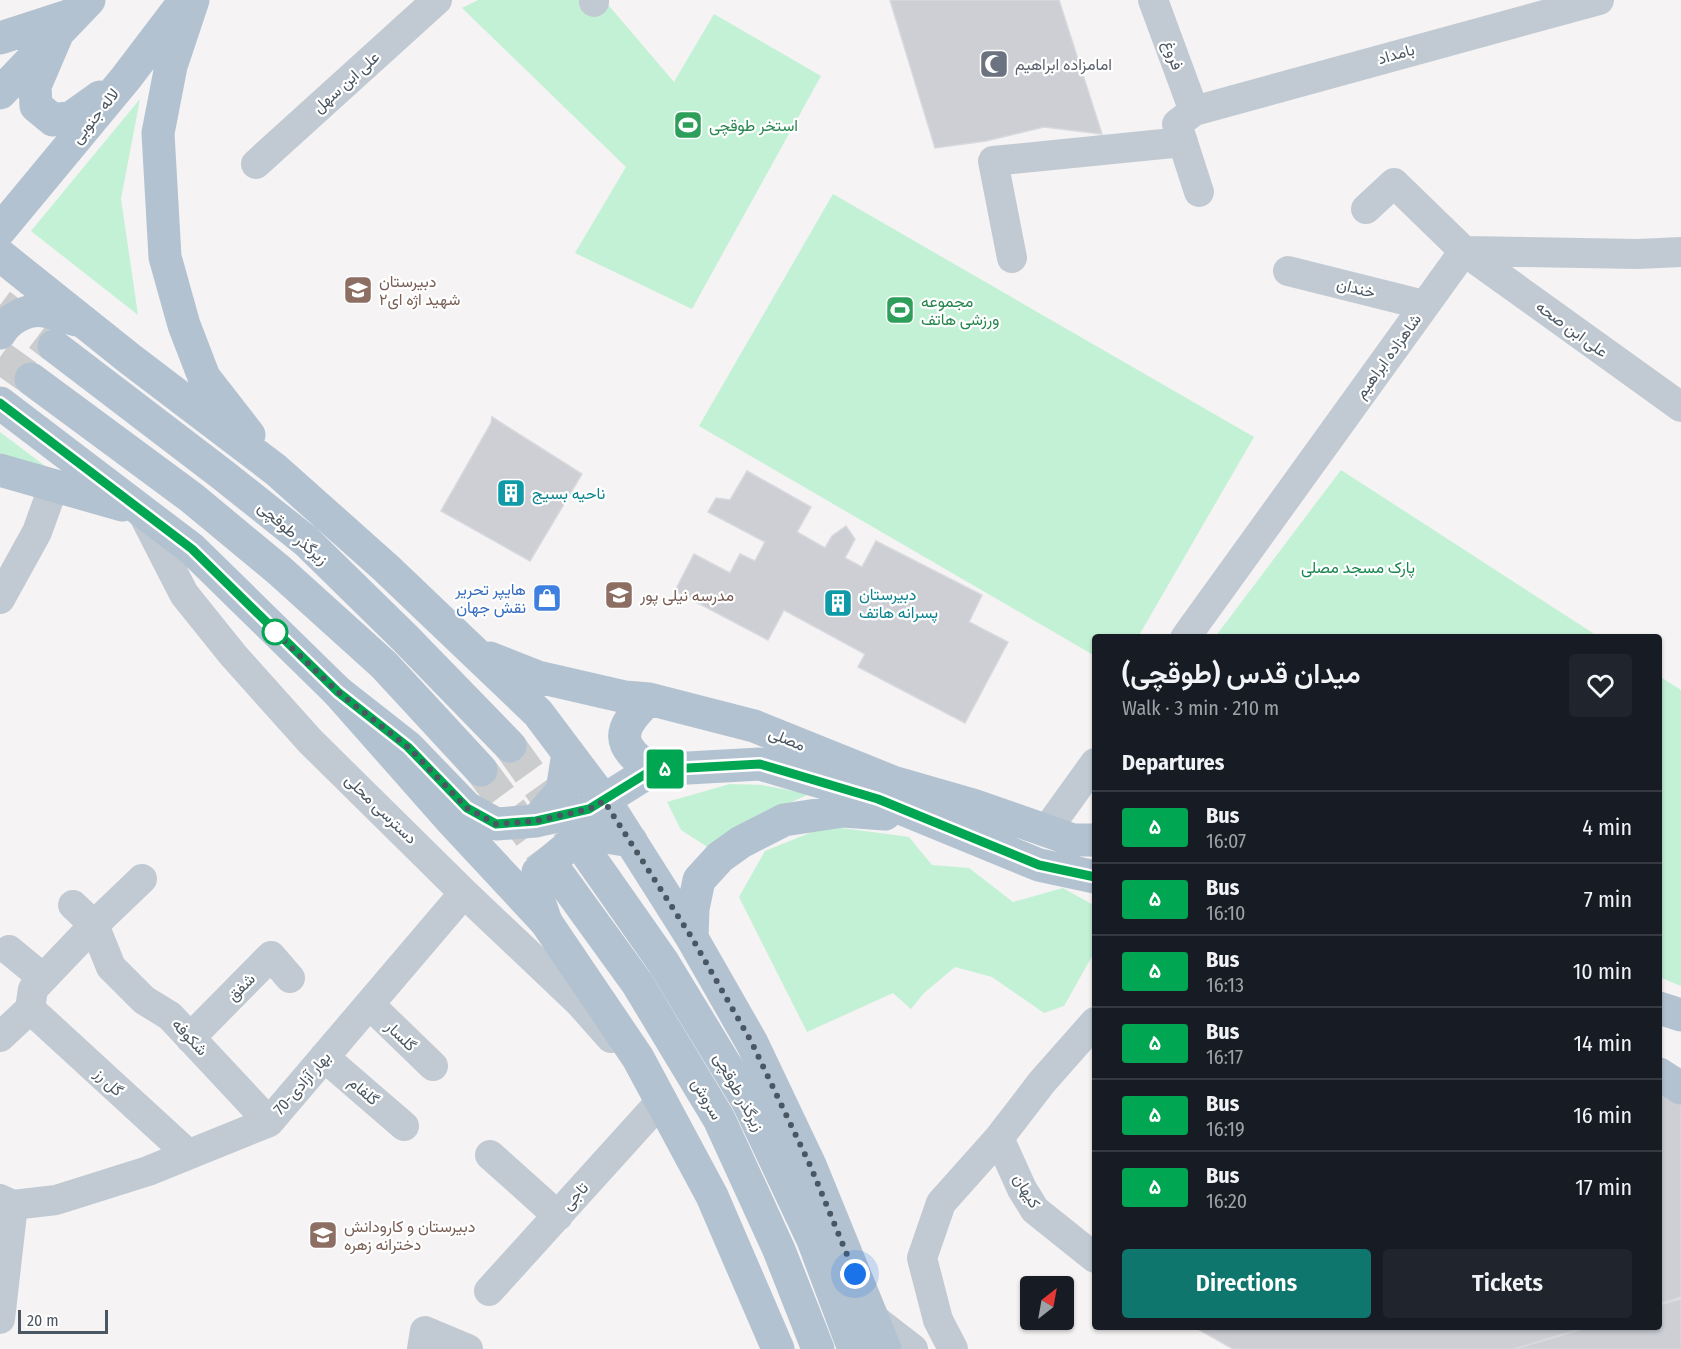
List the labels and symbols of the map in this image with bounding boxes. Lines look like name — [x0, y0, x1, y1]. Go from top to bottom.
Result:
street label: فروغ — [1157, 38, 1187, 73]
street label: بامداد — [1375, 40, 1417, 68]
street label: علی ابن سهل — [309, 47, 384, 117]
mosque icon: امامزاده ابراهیم — [978, 48, 1010, 80]
place label: امامزاده ابراهیم — [1015, 55, 1112, 75]
street label: لاله جنوبی — [67, 85, 124, 148]
sports icon: استخر طوقچی — [672, 109, 704, 141]
place label: استخر طوقچی — [709, 116, 798, 137]
place label: دبیرستان شهید اژه ای۲ — [379, 272, 460, 310]
school or university icon: دبیرستان شهید اژه ای۲ — [342, 274, 374, 306]
street label: خندان — [1335, 274, 1378, 302]
place label: مجموعه ورزشی هاتف — [921, 292, 999, 330]
sports icon: مجموعه ورزشی هاتف — [884, 294, 916, 326]
street label: علی ابن صحه — [1532, 297, 1612, 362]
street label: شاهزاده ابراهیم — [1351, 310, 1426, 403]
building icon: ناحیه بسیج — [495, 477, 527, 509]
place label: ناحیه بسیج — [532, 484, 605, 505]
street label: زیرگذر طوقچی — [253, 497, 332, 570]
park label: پارک مسجد مصلی — [1301, 558, 1415, 579]
school or university icon: مدرسه نیلی پور — [603, 579, 635, 611]
place label: هایپر تحریر نقش جهان — [454, 580, 526, 618]
shop icon: هایپر تحریر نقش جهان — [531, 582, 563, 614]
place label: دبیرستان پسرانه هاتف — [859, 585, 938, 624]
place label: مدرسه نیلی پور — [639, 586, 734, 607]
building icon: دبیرستان پسرانه هاتف — [822, 587, 854, 619]
unlabelled marker — [262, 619, 288, 645]
street label: مصلی — [766, 723, 808, 756]
line badge: ۵ — [646, 750, 684, 788]
street label: دسترسی محلی — [340, 770, 421, 849]
street label: شفق — [223, 969, 260, 1006]
street label: شکوفه — [167, 1015, 212, 1060]
street label: گلسار — [380, 1016, 420, 1056]
street label: 70-بهار آزادی — [269, 1048, 335, 1119]
street label: زیرگذر طوقچی — [708, 1049, 768, 1135]
street label: گل رز — [89, 1063, 127, 1101]
street label: گلفام — [344, 1073, 383, 1110]
street label: سروش — [687, 1075, 726, 1124]
street label: کیهان — [1009, 1170, 1045, 1212]
street label: تاجی — [558, 1178, 593, 1214]
place label: دبیرستان و کارودانش دخترانه زهره — [344, 1217, 475, 1255]
school or university icon: دبیرستان و کارودانش دخترانه زهره — [307, 1219, 339, 1251]
your location — [840, 1259, 870, 1289]
north arrow — [1020, 1276, 1074, 1330]
scale bar — [18, 1307, 108, 1334]

